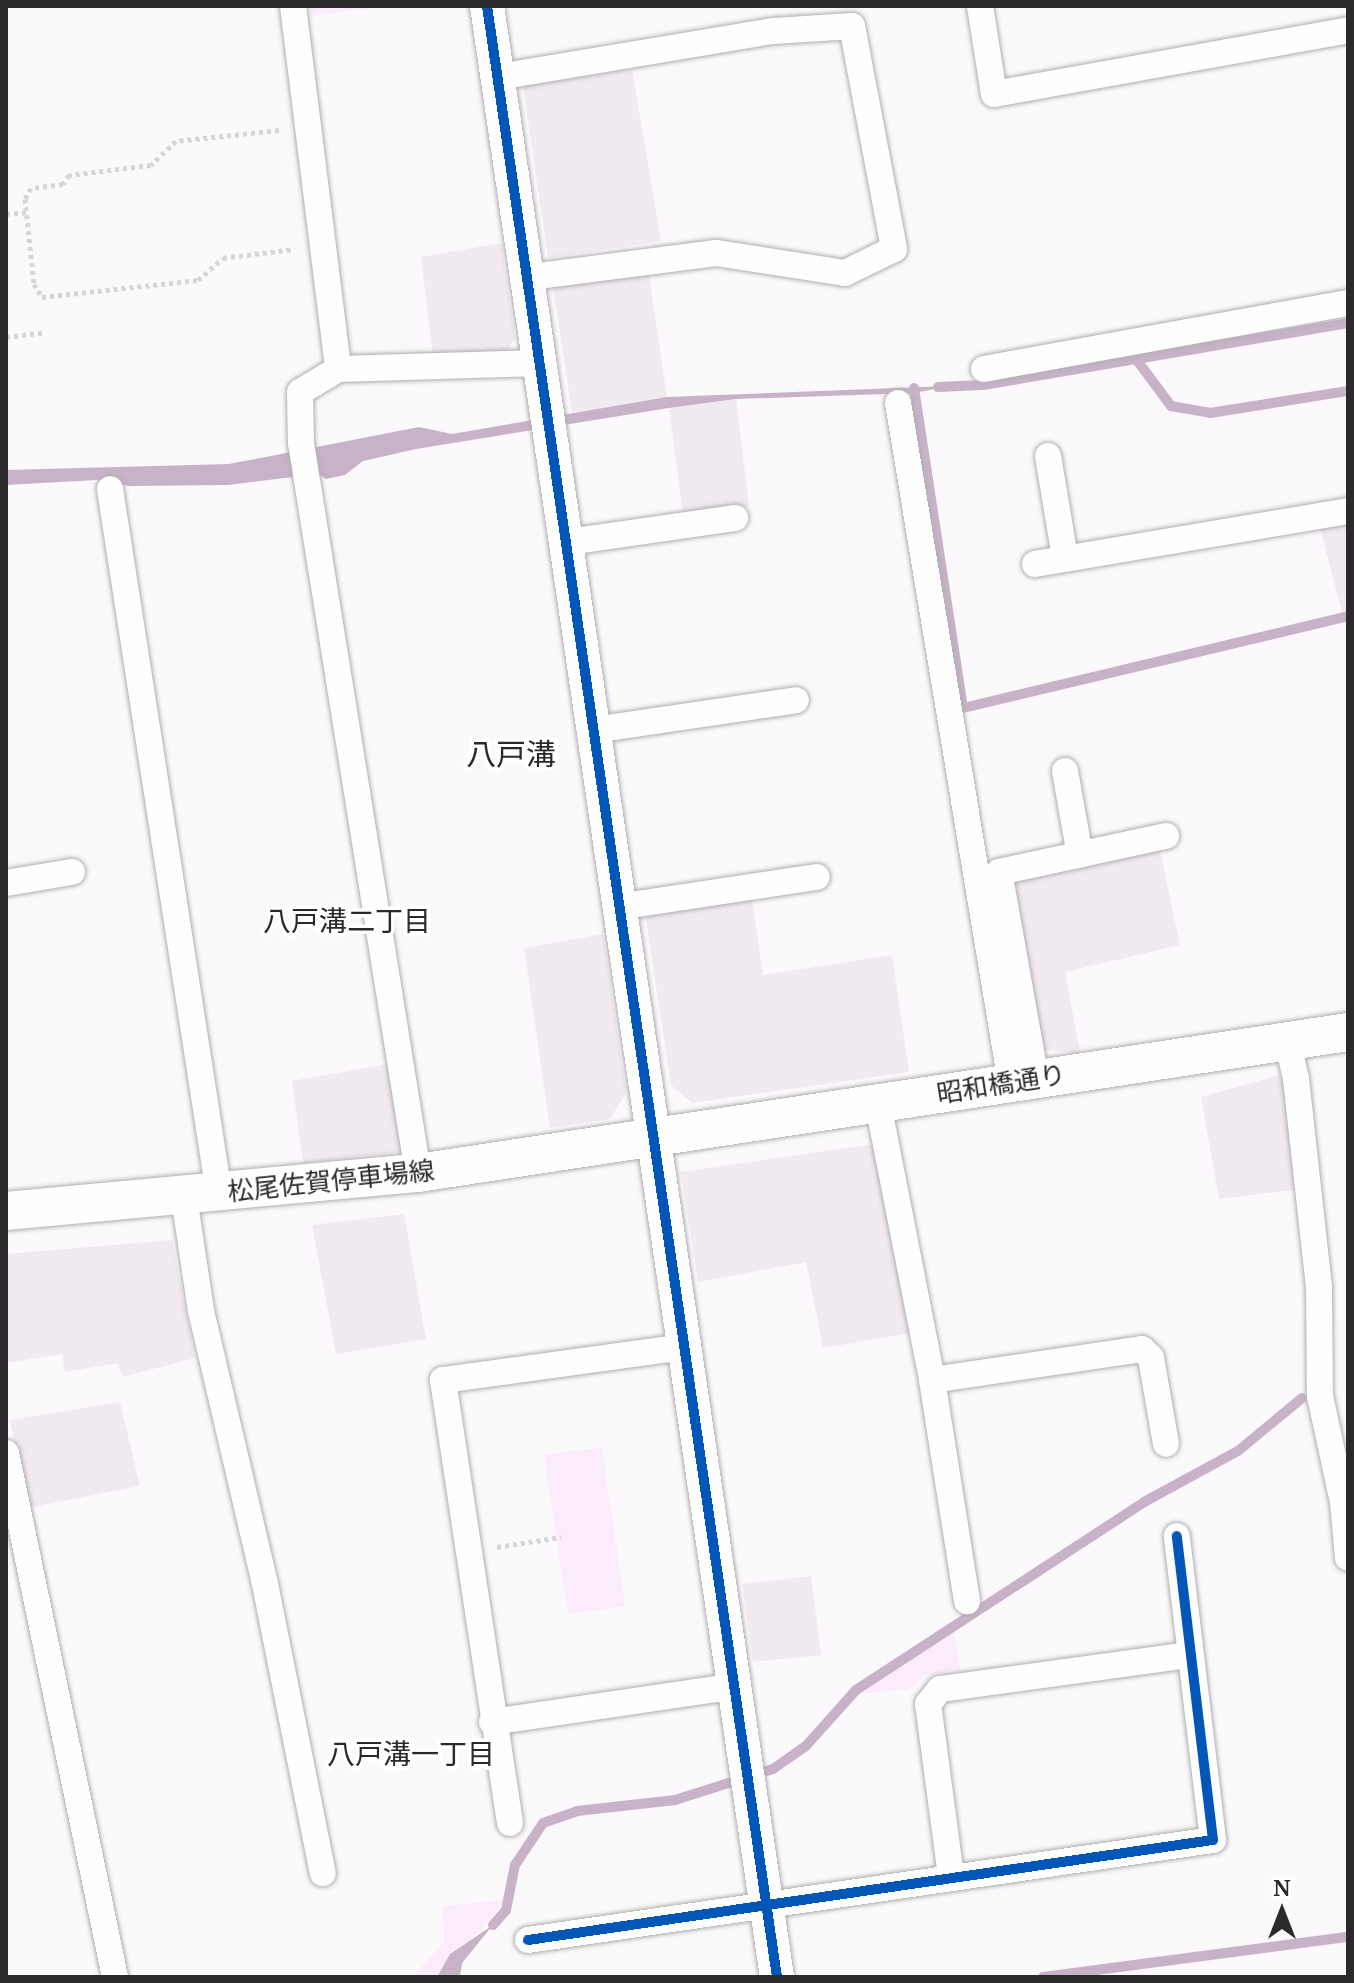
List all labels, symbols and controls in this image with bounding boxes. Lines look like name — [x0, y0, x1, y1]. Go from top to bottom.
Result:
district label: 八戸溝 — [466, 736, 556, 772]
district label: 八戸溝二丁目 — [263, 903, 431, 937]
street label: 昭和橋通り — [934, 1058, 1068, 1110]
street label: 松尾佐賀停車場線 — [226, 1155, 436, 1207]
district label: 八戸溝一丁目 — [327, 1736, 495, 1770]
north arrow — [1242, 1871, 1322, 1951]
text: N — [1273, 1872, 1291, 1902]

